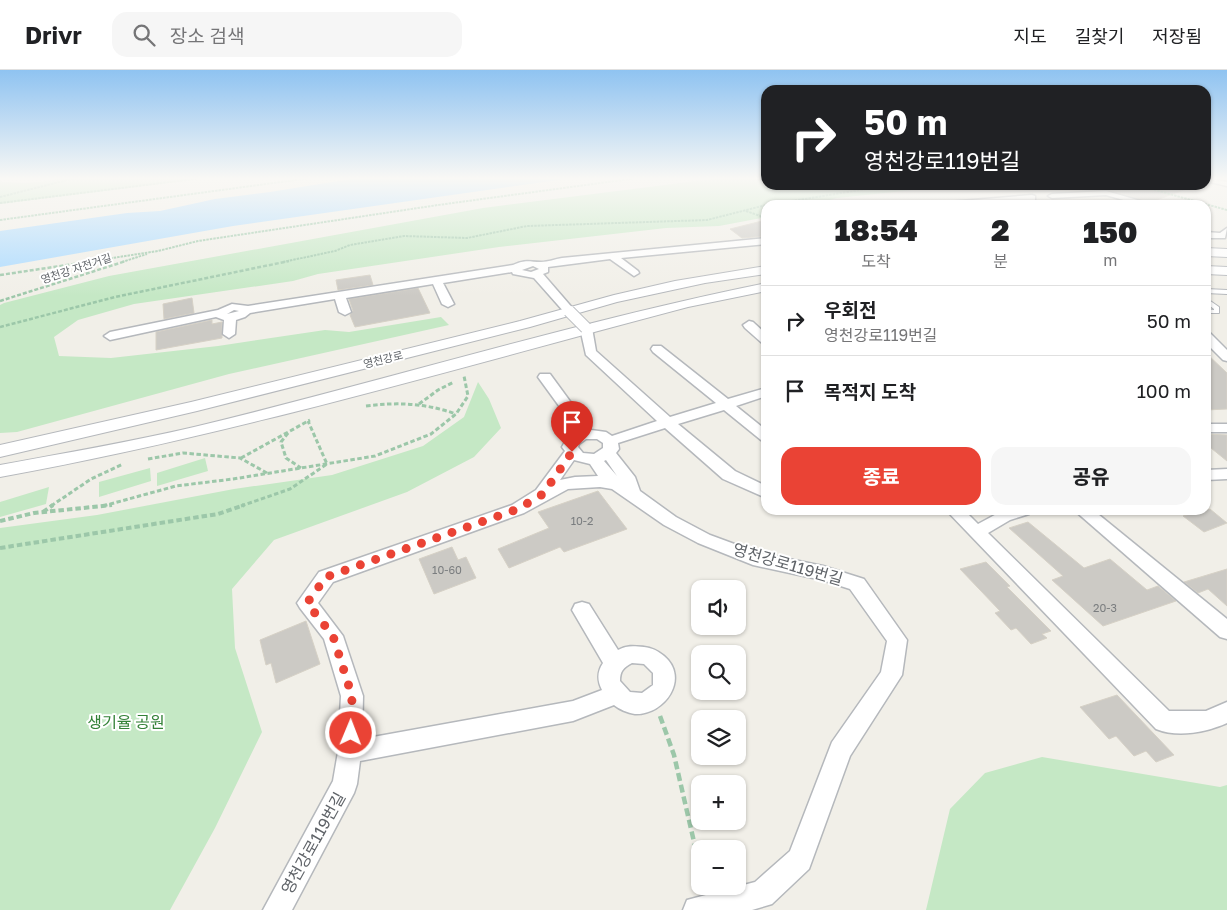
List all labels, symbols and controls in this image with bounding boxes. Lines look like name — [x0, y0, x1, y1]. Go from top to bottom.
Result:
search box — [112, 12, 462, 57]
text: Drivr — [25, 20, 82, 49]
icon: search — [130, 21, 158, 49]
text: 장소 검색 — [170, 24, 245, 47]
text: 지도 — [1014, 25, 1047, 47]
text: 길찾기 — [1075, 25, 1124, 47]
text: 저장됨 — [1152, 25, 1202, 47]
text: 50 m — [864, 101, 947, 143]
icon: right — [781, 105, 846, 170]
text: 영천강로119번길 — [864, 147, 1020, 174]
text: 18:54 — [834, 212, 918, 248]
text: 2 — [991, 212, 1010, 248]
text: 150 — [1083, 214, 1138, 250]
street label: 영천강 자전거길 — [39, 250, 113, 286]
text: m — [1103, 250, 1117, 270]
text: 도착 — [861, 251, 891, 271]
text: 분 — [993, 251, 1008, 271]
text: 우회전 — [824, 298, 876, 321]
icon: right — [781, 307, 809, 335]
text: 50 m — [1147, 309, 1191, 332]
text: 영천강로119번길 — [824, 325, 938, 345]
street label: 영천강로 — [362, 348, 404, 370]
icon: arrive — [781, 377, 809, 405]
text: 100 m — [1137, 379, 1191, 402]
text: 목적지 도착 — [824, 380, 916, 403]
pin — [551, 401, 593, 452]
icon: arrive — [558, 408, 586, 436]
button: 종료 — [781, 447, 981, 505]
button: 공유 — [991, 447, 1191, 505]
house number: 10-2 — [571, 514, 593, 527]
street label: 영천강로119번길 — [731, 539, 845, 589]
house number: 10-60 — [432, 563, 462, 576]
map controls — [691, 580, 746, 895]
button: sound — [691, 580, 746, 635]
house number: 20-3 — [1093, 601, 1117, 614]
button: search — [691, 645, 746, 700]
position arrow — [324, 706, 376, 758]
button: layers — [691, 710, 746, 765]
park label: 생기율 공원 — [87, 712, 165, 732]
button: + — [691, 775, 746, 830]
street label: 영천강로119번길 — [277, 789, 349, 897]
button: − — [691, 840, 746, 895]

